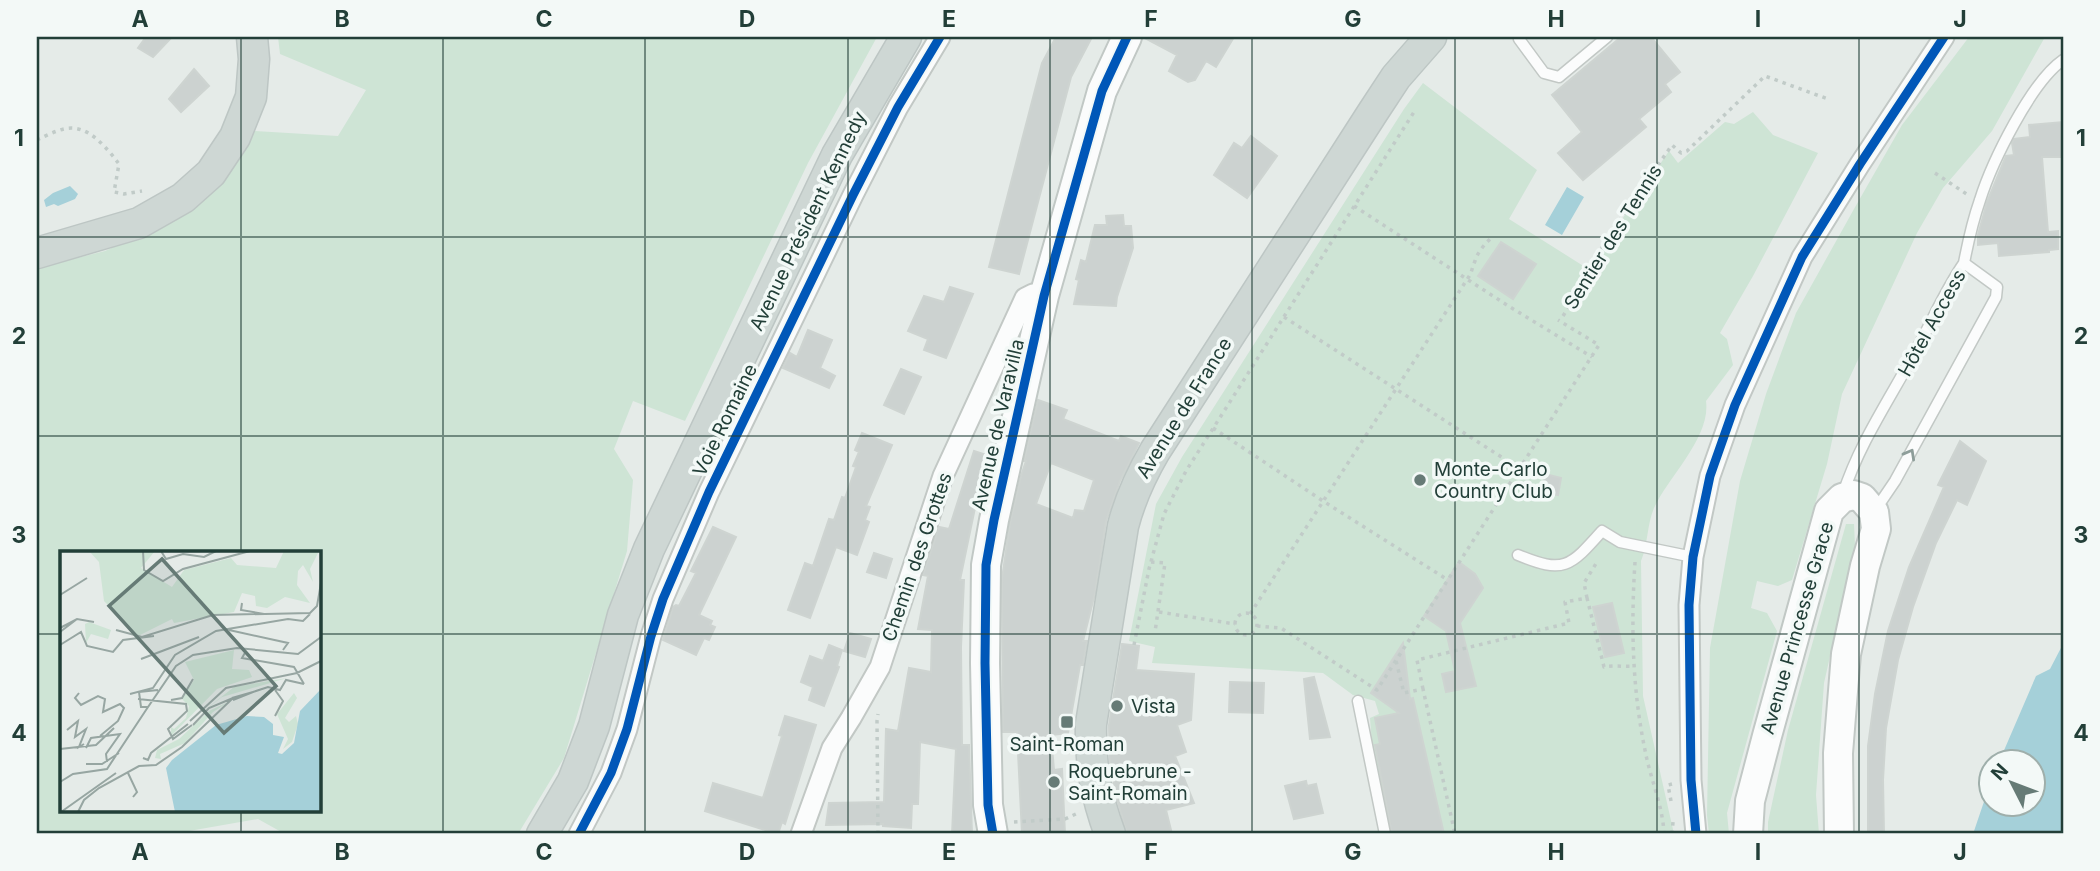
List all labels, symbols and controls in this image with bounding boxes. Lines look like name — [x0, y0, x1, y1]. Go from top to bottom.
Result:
text: A — [131, 5, 149, 33]
text: B — [334, 5, 350, 33]
text: C — [535, 5, 553, 33]
text: D — [739, 5, 755, 33]
text: E — [942, 5, 956, 33]
text: F — [1144, 5, 1158, 33]
text: G — [1344, 5, 1362, 33]
text: H — [1547, 5, 1565, 33]
text: I — [1755, 5, 1761, 33]
text: J — [1953, 5, 1967, 33]
street label: Avenue Président Kennedy — [745, 107, 871, 334]
text: 1 — [14, 124, 24, 152]
text: 1 — [2076, 124, 2086, 152]
street label: Sentier des Tennis — [1559, 161, 1667, 313]
street label: Hôtel Access — [1893, 266, 1971, 380]
text: 2 — [12, 322, 26, 350]
text: 2 — [2074, 322, 2088, 350]
street label: Avenue de France — [1131, 333, 1237, 483]
street label: Avenue de Varavilla — [967, 337, 1029, 513]
street label: Voie Romaine — [688, 360, 762, 480]
one-way arrow — [1902, 449, 1915, 461]
place label: Monte-Carlo Country Club — [1434, 458, 1553, 503]
street label: Chemin des Grottes — [877, 469, 957, 645]
marker: Monte-Carlo Country Club — [1412, 472, 1428, 488]
street label: Avenue Princesse Grace — [1756, 519, 1838, 737]
text: 3 — [12, 521, 26, 549]
text: 3 — [2074, 521, 2088, 549]
inset map — [60, 551, 320, 812]
place label: Vista — [1131, 695, 1176, 718]
marker: Vista — [1109, 698, 1125, 714]
marker: Saint-Roman — [1059, 714, 1075, 730]
text: 4 — [11, 719, 27, 747]
text: 4 — [2073, 719, 2089, 747]
place label: Saint-Roman — [1009, 733, 1125, 756]
north arrow — [1978, 748, 2048, 818]
text: N — [1986, 759, 2013, 785]
place label: Roquebrune - Saint-Romain — [1068, 760, 1192, 805]
marker: Roquebrune - Saint-Romain — [1046, 774, 1062, 790]
text: A — [131, 838, 149, 866]
text: B — [334, 838, 350, 866]
text: C — [535, 838, 553, 866]
text: D — [739, 838, 755, 866]
text: E — [942, 838, 956, 866]
text: F — [1144, 838, 1158, 866]
text: G — [1344, 838, 1362, 866]
text: H — [1547, 838, 1565, 866]
text: I — [1755, 838, 1761, 866]
text: J — [1953, 838, 1967, 866]

